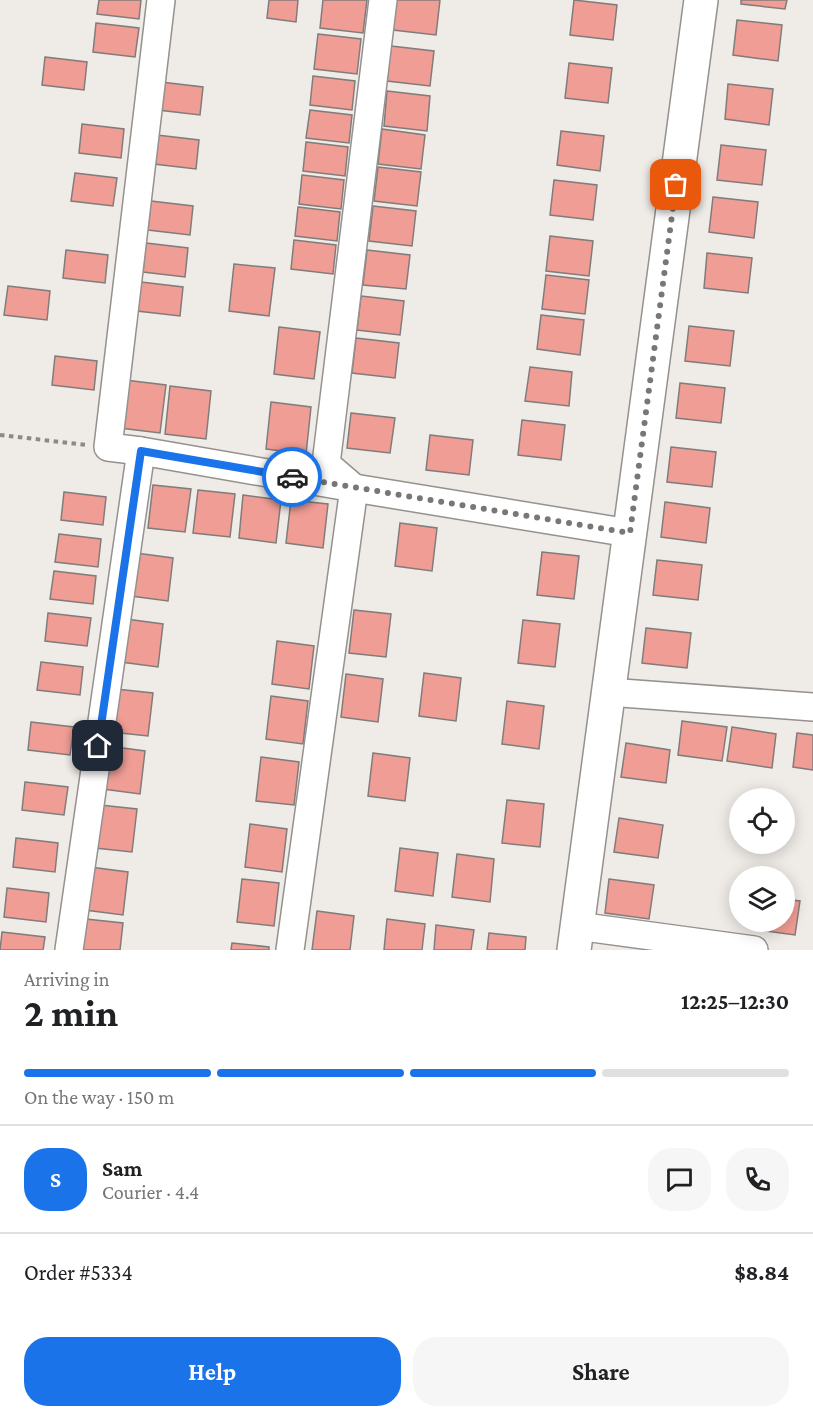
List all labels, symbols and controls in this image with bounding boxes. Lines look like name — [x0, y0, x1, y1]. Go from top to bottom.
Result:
pin — [650, 159, 701, 210]
icon: bag — [659, 168, 692, 201]
courier — [262, 447, 322, 507]
icon: car — [276, 461, 309, 494]
pin — [72, 720, 123, 771]
icon: home — [81, 729, 114, 762]
map controls — [729, 788, 795, 932]
button: locate — [729, 788, 795, 854]
button: layers — [729, 866, 795, 932]
text: Arriving in — [24, 968, 109, 990]
text: 12:25–12:30 — [681, 989, 789, 1014]
text: 2 min — [24, 991, 118, 1034]
text: On the way · 150 m — [24, 1086, 174, 1108]
button: chat — [648, 1148, 711, 1211]
button: phone — [726, 1148, 789, 1211]
text: Sam — [102, 1156, 142, 1181]
text: S — [50, 1167, 61, 1192]
text: Courier · 4.4 — [102, 1181, 199, 1203]
text: Order #5334 — [24, 1260, 133, 1285]
text: $8.84 — [735, 1260, 789, 1285]
button: Help — [24, 1337, 401, 1406]
button: Share — [413, 1337, 789, 1406]

